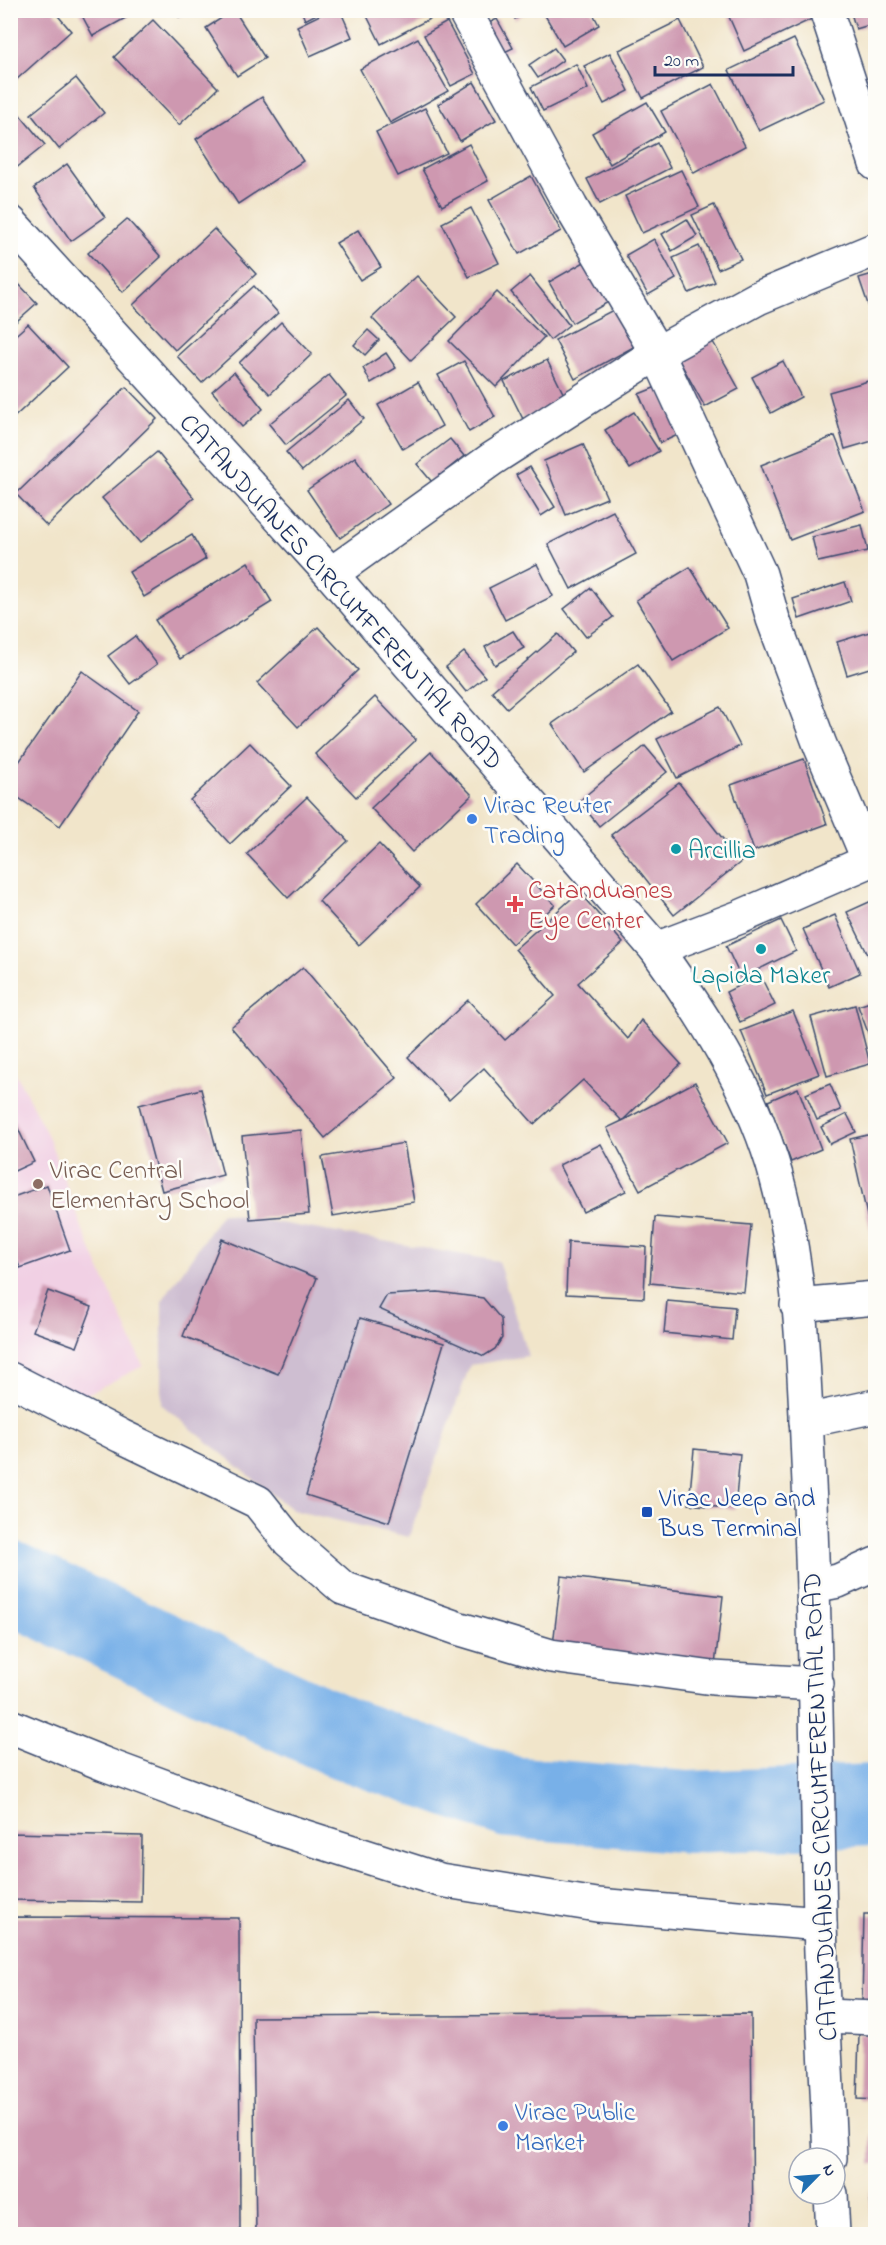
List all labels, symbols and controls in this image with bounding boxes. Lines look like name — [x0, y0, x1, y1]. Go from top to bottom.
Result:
scale bar — [655, 39, 793, 77]
text: 20 m — [664, 49, 699, 75]
street label: CATANDUANES CIRCUMFERENTIAL ROAD — [169, 406, 511, 780]
place label: Virac Reuter Trading — [483, 788, 613, 856]
marker: Virac Reuter Trading — [465, 812, 479, 826]
place label: Arcillia — [688, 833, 756, 871]
marker: Arcillia — [669, 842, 683, 856]
place label: Catanduanes Eye Center — [528, 873, 673, 941]
marker: Catanduanes Eye Center — [506, 895, 524, 913]
marker: Lapida Maker — [754, 942, 768, 956]
place label: Lapida Maker — [692, 958, 831, 996]
place label: Virac Central Elementary School — [49, 1153, 249, 1221]
marker: Virac Central Elementary School — [31, 1177, 45, 1191]
place label: Virac Jeep and Bus Terminal — [658, 1481, 816, 1549]
marker: Virac Jeep and Bus Terminal — [640, 1505, 654, 1519]
street label: CATANDUANES CIRCUMFERENTIAL ROAD — [795, 1572, 849, 2042]
place label: Virac Public Market — [514, 2095, 636, 2163]
marker: Virac Public Market — [496, 2119, 510, 2133]
north arrow — [787, 2146, 847, 2206]
text: N — [816, 2161, 842, 2181]

